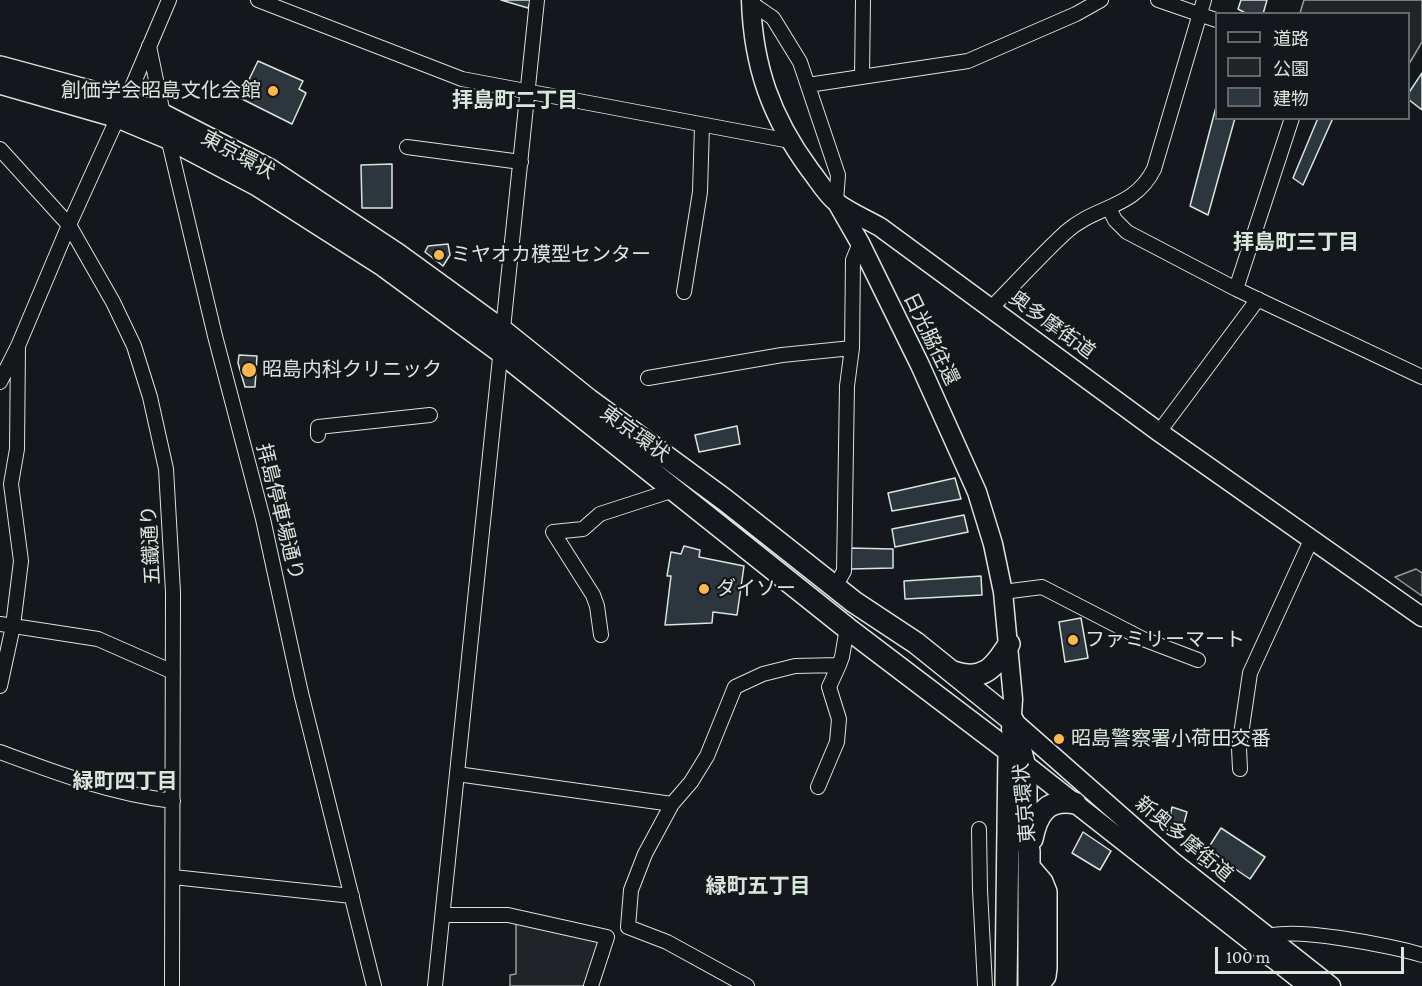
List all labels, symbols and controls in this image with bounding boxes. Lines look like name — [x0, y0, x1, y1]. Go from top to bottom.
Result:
legend — [1215, 12, 1410, 120]
text: 道路 — [1273, 29, 1309, 49]
text: 公園 — [1273, 59, 1309, 79]
place label: 創価学会昭島文化会館 — [61, 79, 261, 103]
marker: 創価学会昭島文化会館 — [266, 84, 280, 98]
district label: 拝島町二丁目 — [452, 88, 578, 114]
text: 建物 — [1273, 89, 1309, 109]
street label: 東京環状 — [197, 126, 279, 184]
district label: 拝島町三丁目 — [1233, 230, 1359, 256]
place label: ミヤオカ模型センター — [451, 243, 651, 267]
marker: ミヤオカ模型センター — [432, 248, 446, 262]
street label: 奥多摩街道 — [1004, 286, 1100, 364]
street label: 日光脇往還 — [898, 289, 964, 389]
place label: 昭島内科クリニック — [262, 358, 442, 382]
marker: 昭島内科クリニック — [240, 361, 258, 379]
street label: 東京環状 — [596, 401, 674, 467]
street label: 拝島停車場通り — [251, 441, 309, 583]
street label: 五鐵通り — [137, 504, 165, 586]
place label: ダイソー — [716, 577, 796, 601]
marker: ダイソー — [697, 582, 711, 596]
place label: ファミリーマート — [1085, 628, 1245, 652]
marker: ファミリーマート — [1066, 633, 1080, 647]
place label: 昭島警察署小荷田交番 — [1071, 727, 1271, 751]
marker: 昭島警察署小荷田交番 — [1052, 732, 1066, 746]
street label: 東京環状 — [1010, 762, 1040, 844]
district label: 緑町四丁目 — [73, 769, 177, 795]
street label: 新奥多摩街道 — [1130, 791, 1238, 887]
district label: 緑町五丁目 — [706, 874, 810, 900]
scale bar — [1218, 935, 1407, 973]
text: 100 m — [1226, 947, 1270, 967]

